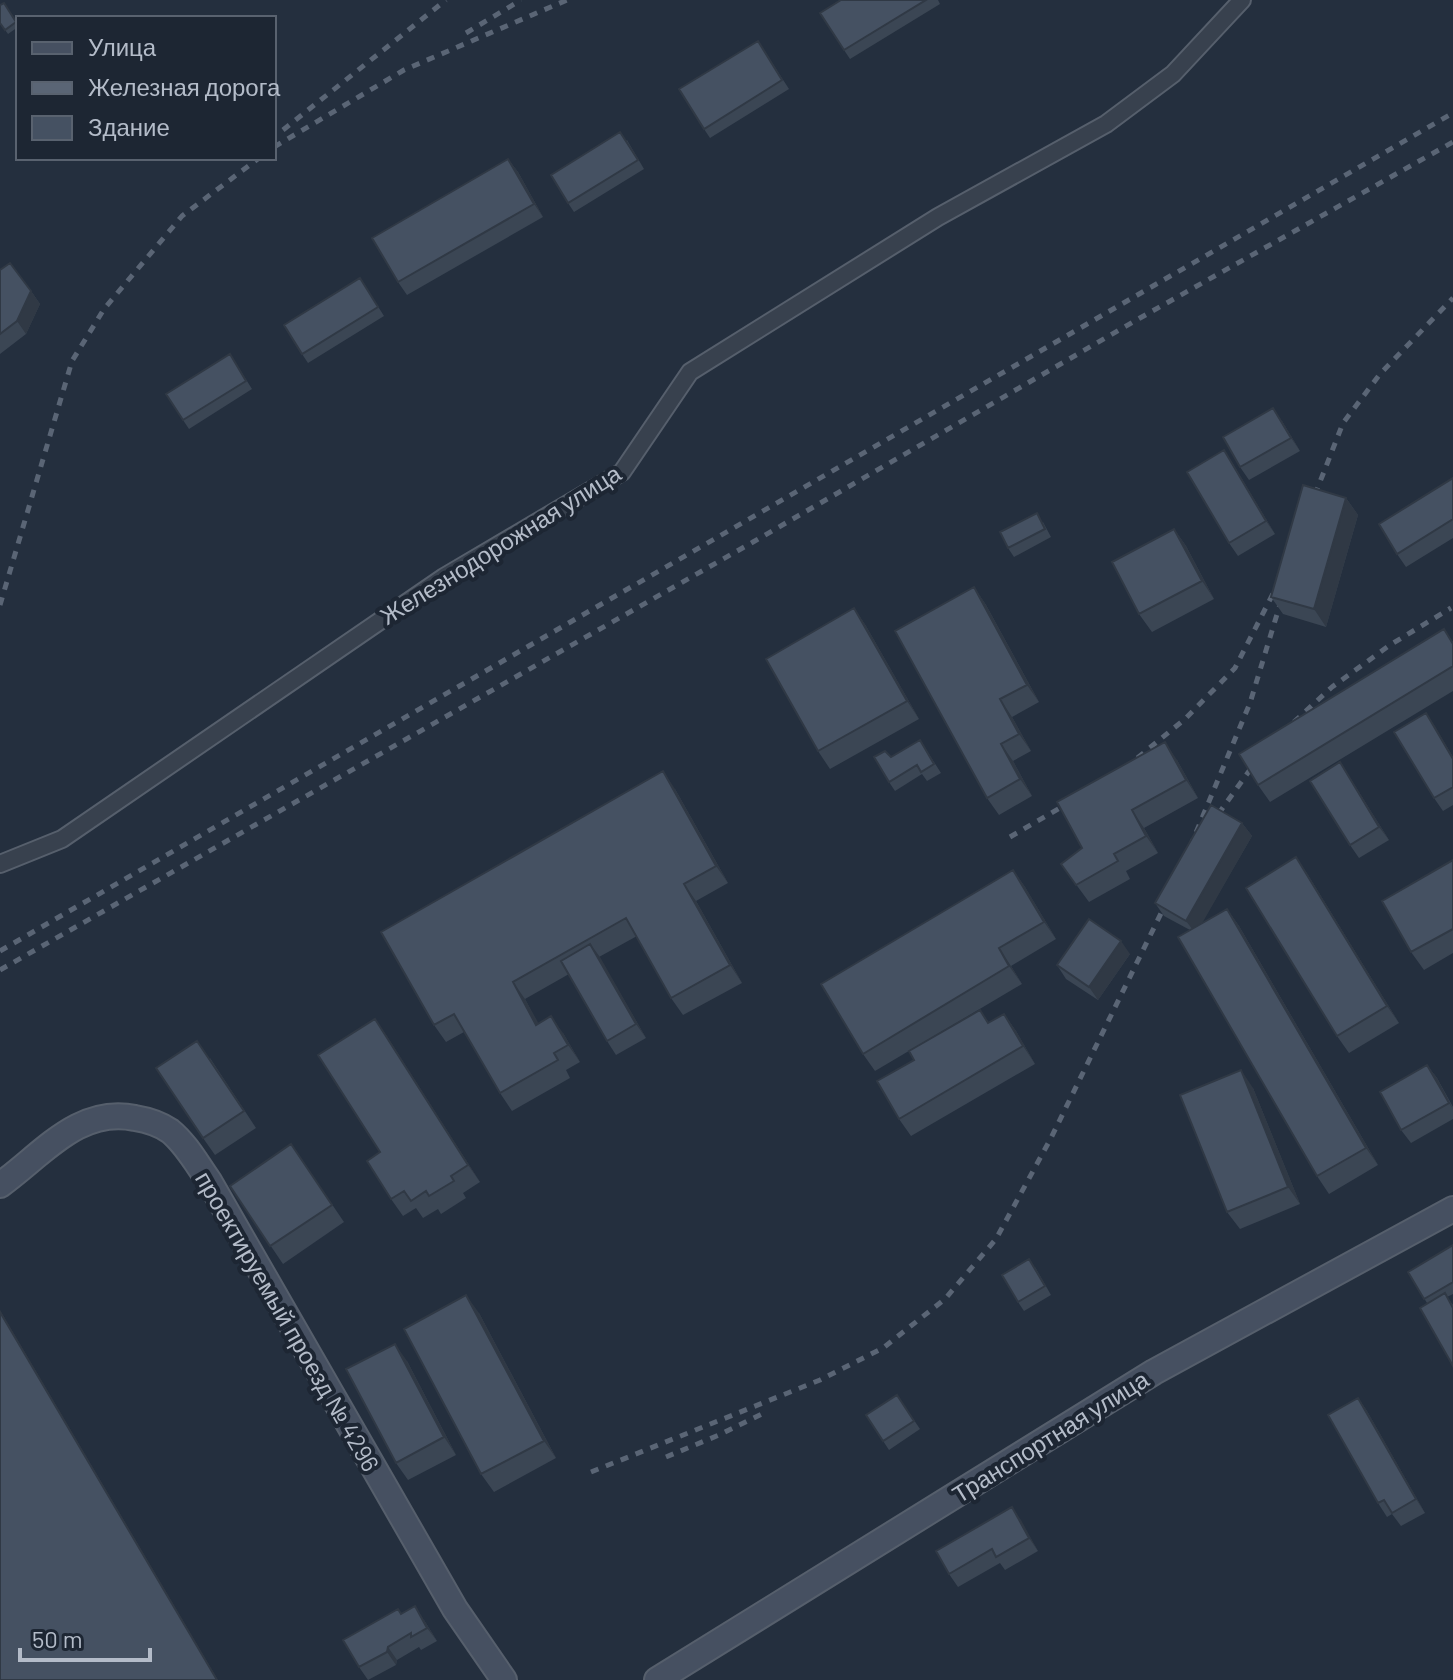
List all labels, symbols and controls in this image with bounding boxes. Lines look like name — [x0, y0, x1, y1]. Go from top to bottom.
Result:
legend — [16, 16, 276, 160]
text: Улица — [88, 32, 157, 61]
text: Железная дорога — [88, 72, 281, 101]
text: Здание — [88, 112, 170, 141]
street label: Железнодорожная улица — [374, 458, 626, 630]
street label: проектируемый проезд № 4296 — [190, 1166, 386, 1476]
street label: Транспортная улица — [947, 1364, 1154, 1508]
scale bar — [20, 1612, 150, 1662]
text: 50 m — [32, 1624, 83, 1653]

